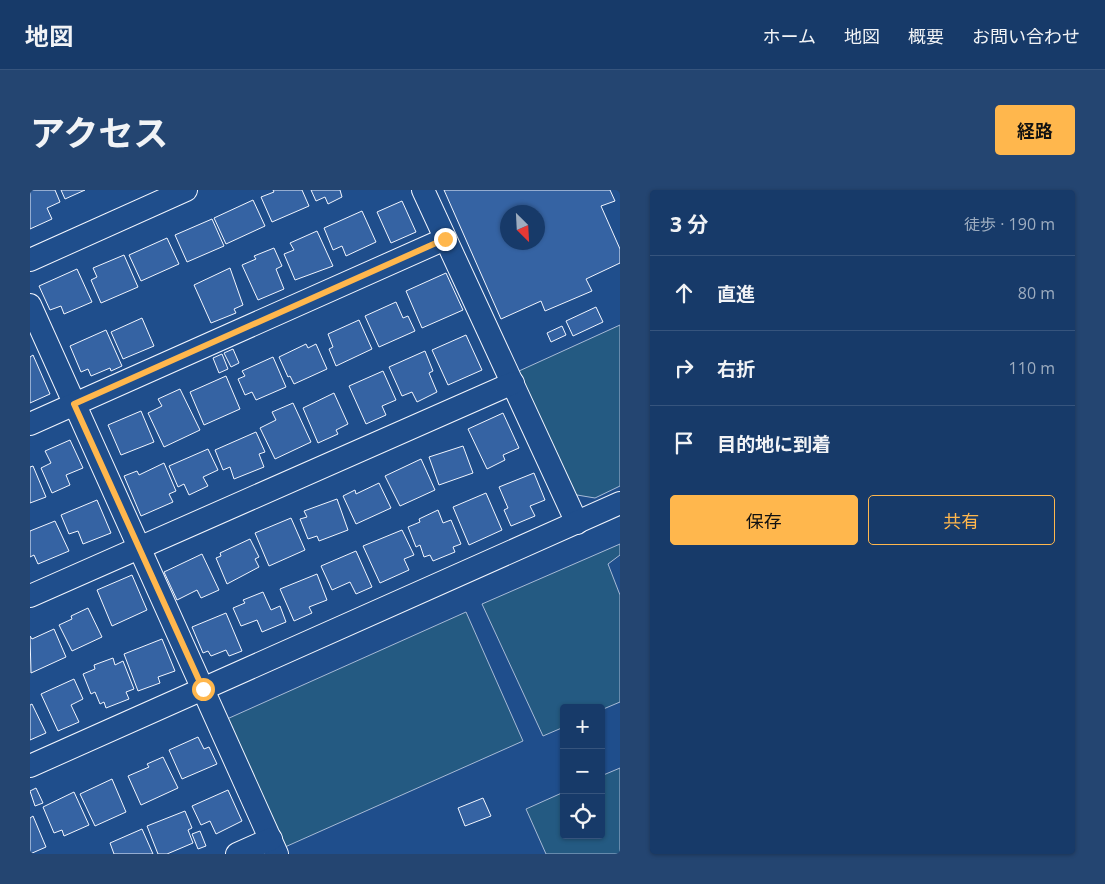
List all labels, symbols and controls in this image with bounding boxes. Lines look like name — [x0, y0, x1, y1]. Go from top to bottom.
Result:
text: 地図 — [25, 19, 73, 52]
text: ホーム — [763, 24, 816, 48]
text: 地図 — [844, 24, 880, 48]
text: 概要 — [908, 24, 944, 48]
text: お問い合わせ — [972, 24, 1080, 48]
button: 経路 — [995, 105, 1075, 155]
text: アクセス — [30, 109, 168, 156]
north arrow — [500, 205, 545, 250]
text: 3 分 — [670, 210, 708, 238]
text: 徒歩 · 190 m — [964, 213, 1055, 235]
route end — [434, 228, 457, 251]
icon: ahead — [670, 279, 698, 307]
text: 直進 — [717, 281, 755, 307]
text: 80 m — [1018, 282, 1055, 304]
icon: right — [670, 354, 698, 382]
text: 右折 — [717, 356, 755, 382]
text: 110 m — [1009, 357, 1055, 379]
icon: arrive — [670, 429, 698, 457]
text: 目的地に到着 — [717, 431, 831, 457]
button: 保存 — [670, 495, 858, 545]
button: 共有 — [868, 495, 1055, 545]
route start — [192, 678, 215, 701]
map controls — [560, 704, 605, 839]
button: + — [560, 704, 605, 749]
button: − — [560, 749, 605, 794]
button: locate — [560, 794, 605, 839]

